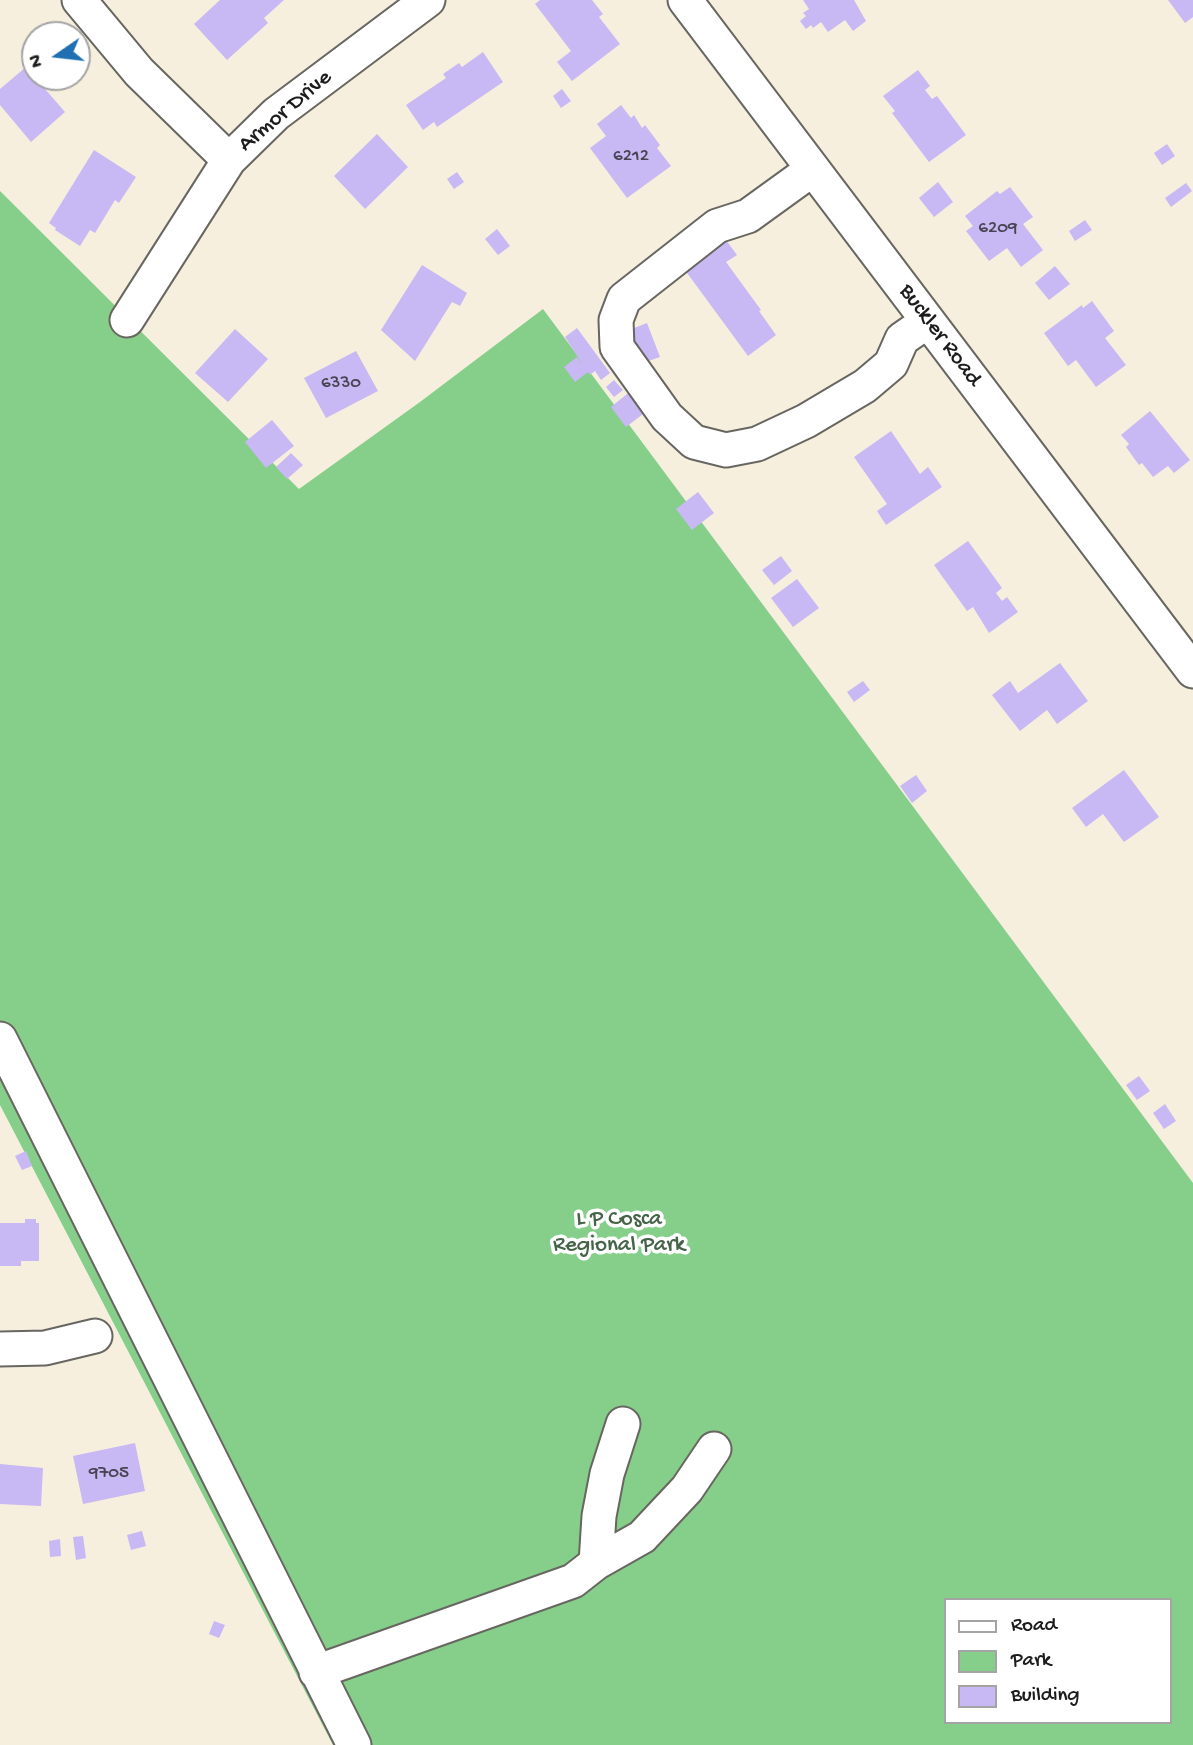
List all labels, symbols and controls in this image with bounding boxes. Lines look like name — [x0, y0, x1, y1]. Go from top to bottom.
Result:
north arrow — [21, 21, 91, 91]
text: N — [24, 52, 50, 70]
street label: Armor Drive — [234, 65, 338, 159]
house number: 6212 — [613, 146, 649, 168]
house number: 6209 — [978, 218, 1018, 240]
street label: Buckler Road — [891, 279, 987, 393]
house number: 6330 — [321, 373, 361, 395]
park label: L P Cosca Regional Park — [553, 1206, 685, 1260]
house number: 9705 — [89, 1463, 129, 1485]
legend — [944, 1598, 1172, 1724]
text: Road — [1011, 1614, 1057, 1639]
text: Park — [1011, 1649, 1051, 1674]
text: Building — [1011, 1684, 1080, 1709]

